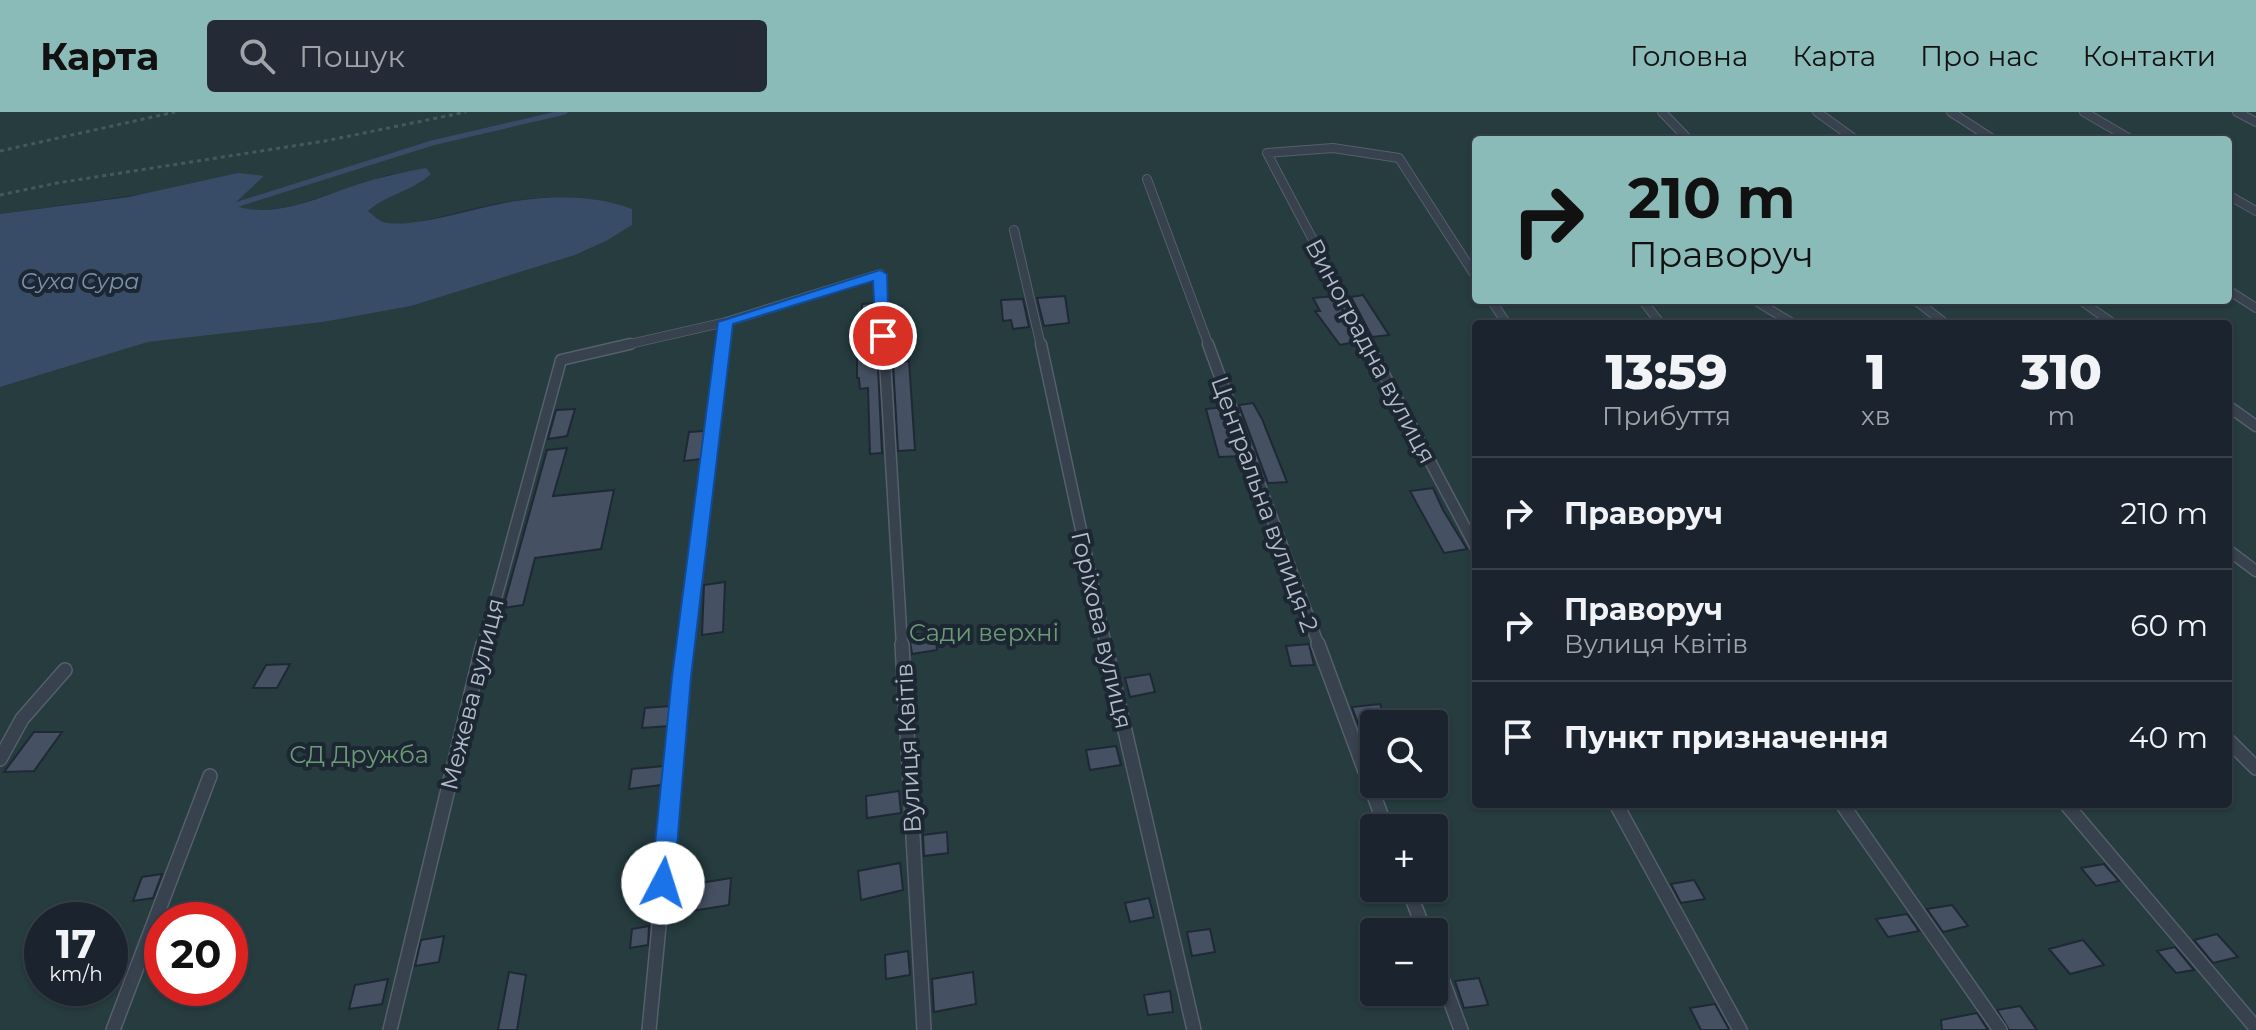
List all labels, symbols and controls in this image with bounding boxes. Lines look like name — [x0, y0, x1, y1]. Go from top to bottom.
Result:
search box — [207, 20, 767, 92]
text: Карта — [40, 33, 159, 80]
icon: search — [235, 34, 279, 78]
text: Пошук — [299, 38, 405, 75]
text: Головна — [1630, 39, 1748, 73]
text: Карта — [1792, 39, 1876, 73]
text: Про нас — [1920, 39, 2038, 73]
text: Контакти — [2082, 39, 2216, 73]
text: 210 m — [1628, 164, 1796, 232]
icon: right — [1496, 168, 1600, 272]
text: Праворуч — [1628, 232, 1814, 276]
street label: Виноградна вулиця — [1300, 234, 1442, 468]
water label: Суха Сура — [21, 268, 139, 295]
pin — [849, 302, 917, 370]
icon: arrive — [861, 314, 905, 358]
text: 13:59 — [1605, 343, 1728, 401]
text: 1 — [1866, 343, 1886, 401]
text: 310 — [2021, 343, 2102, 401]
street label: Центральна вулиця-2 — [1205, 372, 1325, 636]
text: Прибуття — [1602, 400, 1731, 432]
text: хв — [1861, 400, 1891, 432]
text: m — [2047, 400, 2075, 432]
icon: right — [1496, 491, 1540, 535]
text: Праворуч — [1564, 495, 1723, 532]
text: 210 m — [2121, 495, 2208, 532]
street label: Горіхова вулиця — [1065, 529, 1139, 731]
text: Праворуч — [1564, 591, 1723, 628]
street label: Межева вулиця — [434, 595, 510, 793]
icon: right — [1496, 603, 1540, 647]
text: 60 m — [2130, 607, 2208, 644]
park label: Сади верхні — [909, 618, 1059, 647]
text: Вулиця Квітів — [1564, 628, 1748, 660]
street label: Вулиця Квітів — [889, 662, 927, 834]
map controls — [1360, 710, 1448, 1006]
button: search — [1360, 710, 1448, 798]
icon: arrive — [1496, 715, 1540, 759]
text: Пункт призначення — [1564, 719, 1889, 756]
text: 40 m — [2129, 719, 2208, 756]
park label: СД Дружба — [289, 740, 429, 769]
button: + — [1360, 814, 1448, 902]
position arrow — [621, 841, 705, 925]
speed limit sign: 20 — [144, 902, 248, 1006]
button: − — [1360, 918, 1448, 1006]
text: 17 — [56, 919, 96, 968]
text: km/h — [49, 962, 103, 986]

